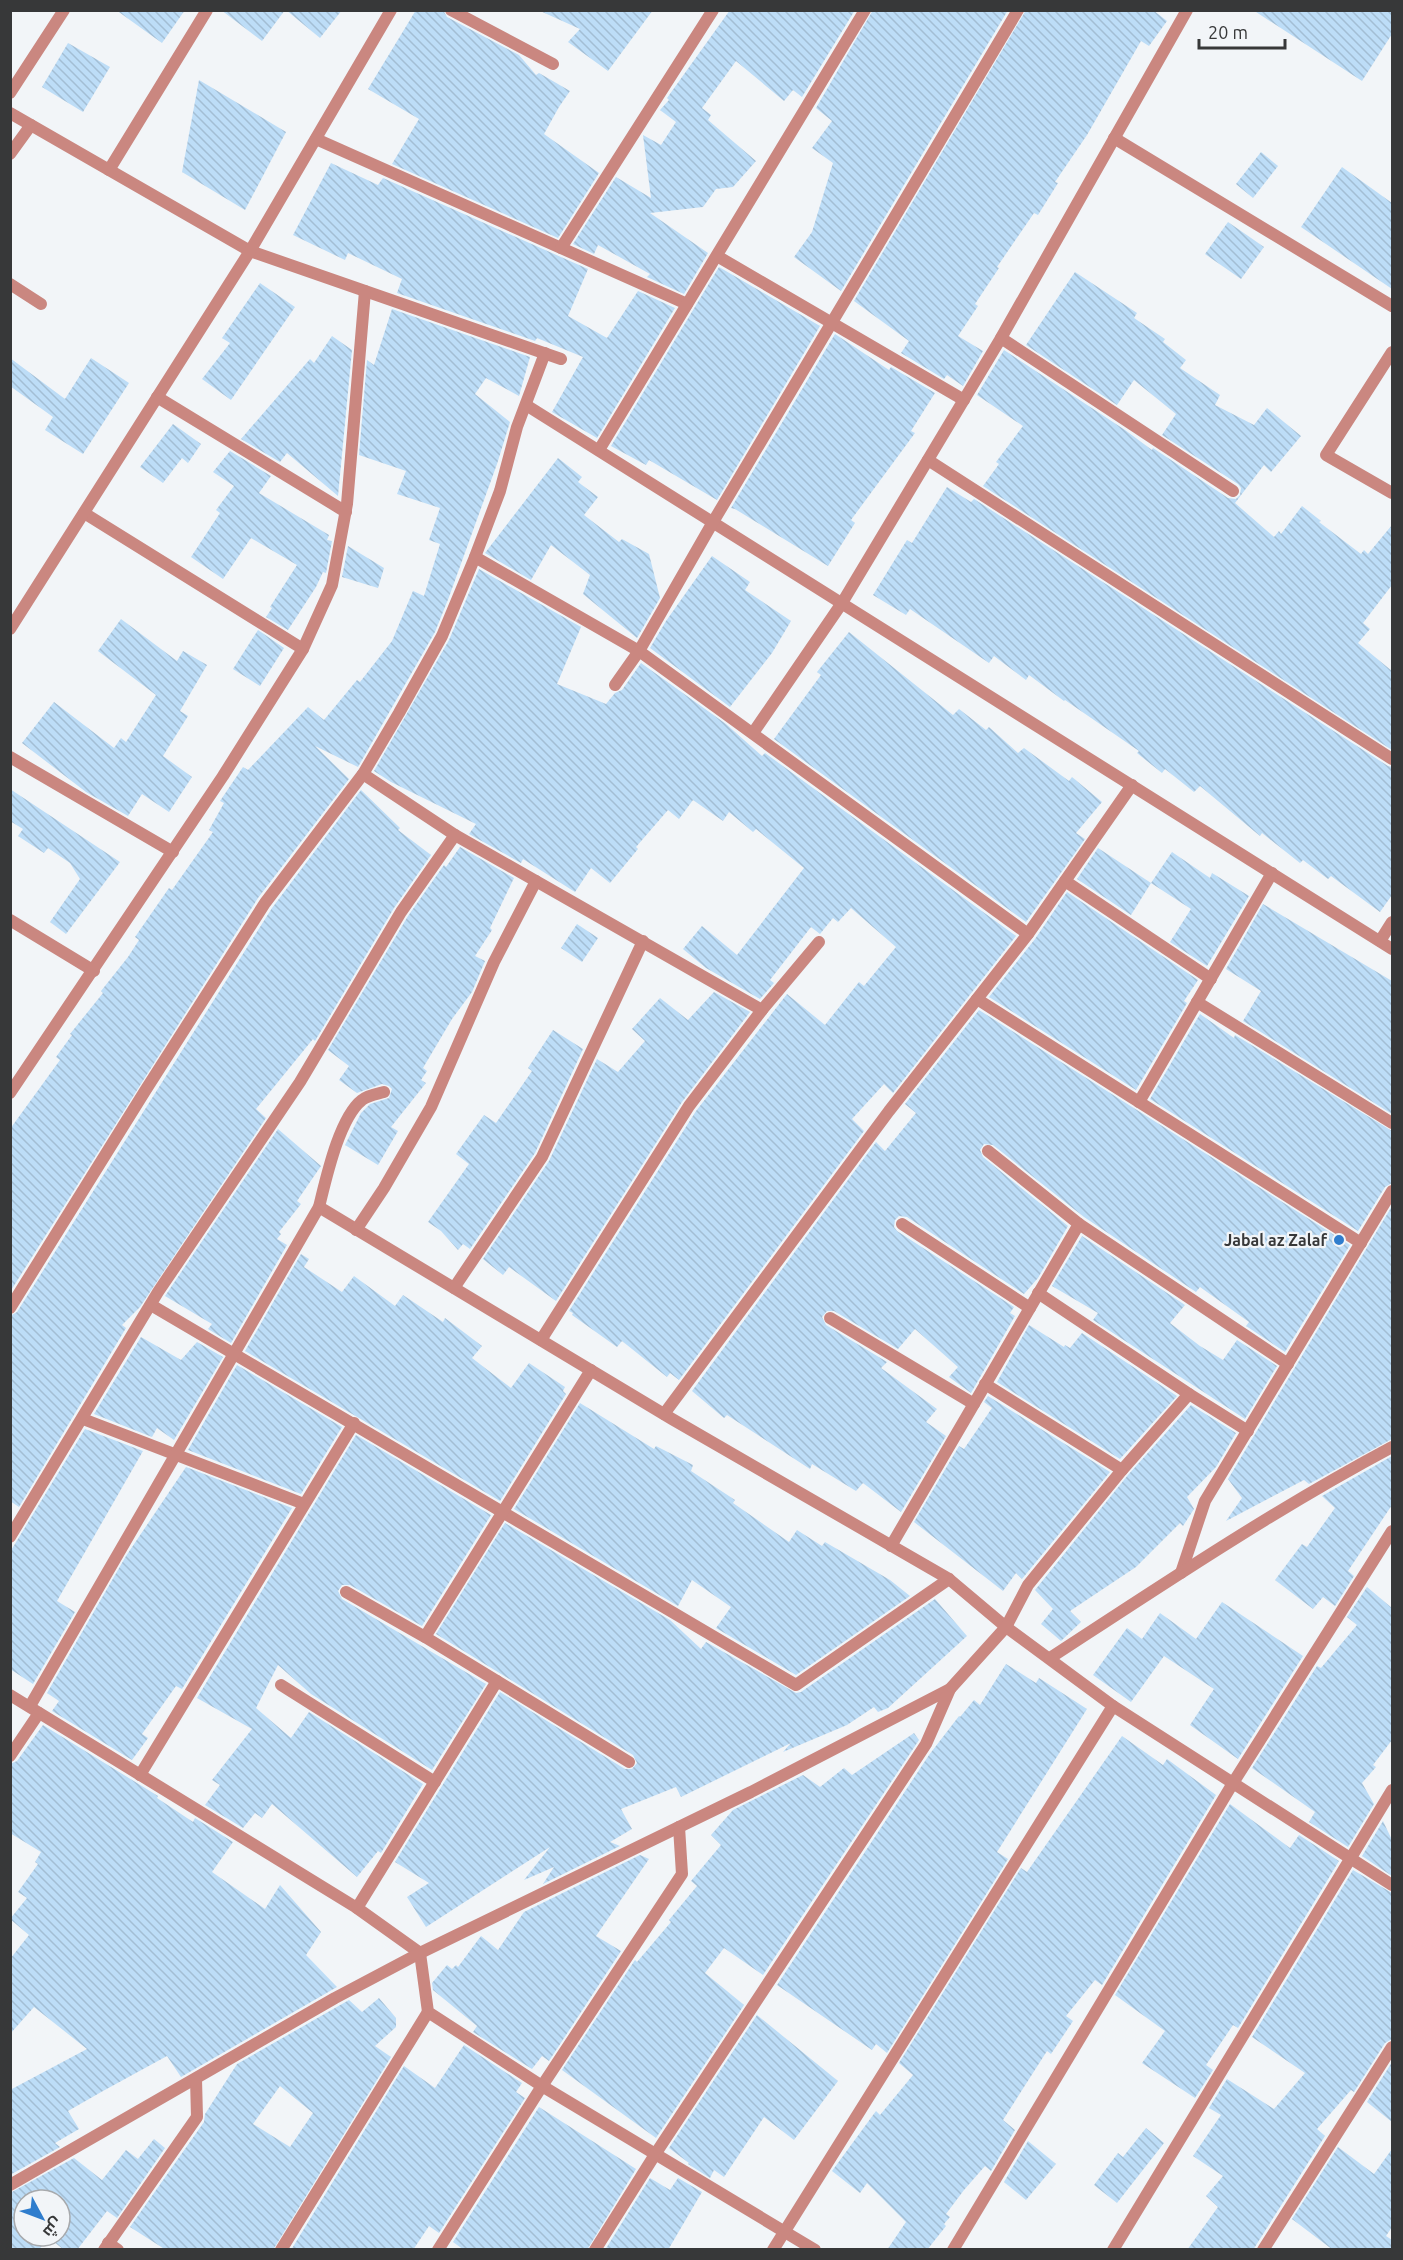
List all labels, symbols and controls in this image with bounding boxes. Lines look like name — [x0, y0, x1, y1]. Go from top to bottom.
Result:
scale bar — [1199, 12, 1284, 50]
text: 20 m — [1208, 22, 1248, 42]
place label: Jabal az Zalaf — [1224, 1231, 1327, 1249]
marker: Jabal az Zalaf — [1332, 1233, 1346, 1247]
north arrow — [12, 2188, 72, 2248]
text: ش — [39, 2214, 67, 2241]

